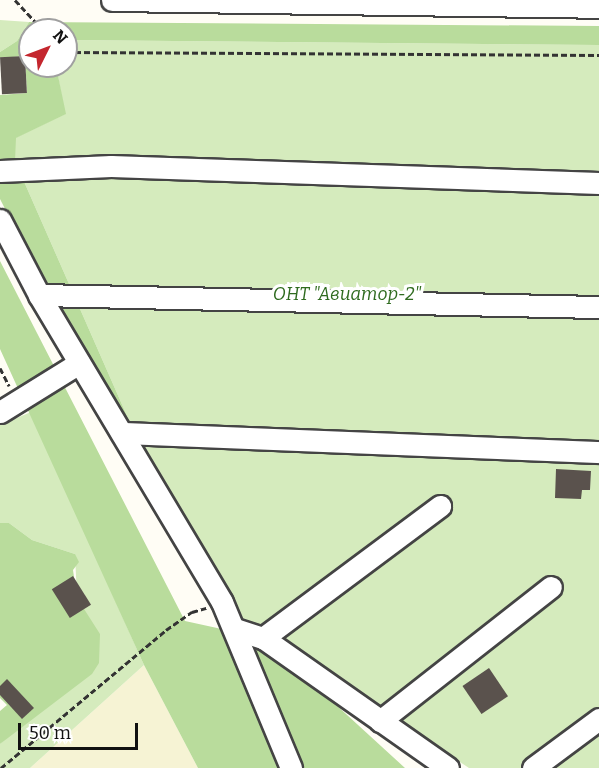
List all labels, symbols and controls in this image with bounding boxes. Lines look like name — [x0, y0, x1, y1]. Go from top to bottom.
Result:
north arrow — [18, 18, 78, 78]
text: N — [49, 26, 71, 48]
park label: ОНТ "Авиатор-2" — [273, 283, 421, 305]
scale bar — [21, 711, 141, 749]
text: 50 m — [29, 722, 71, 744]

